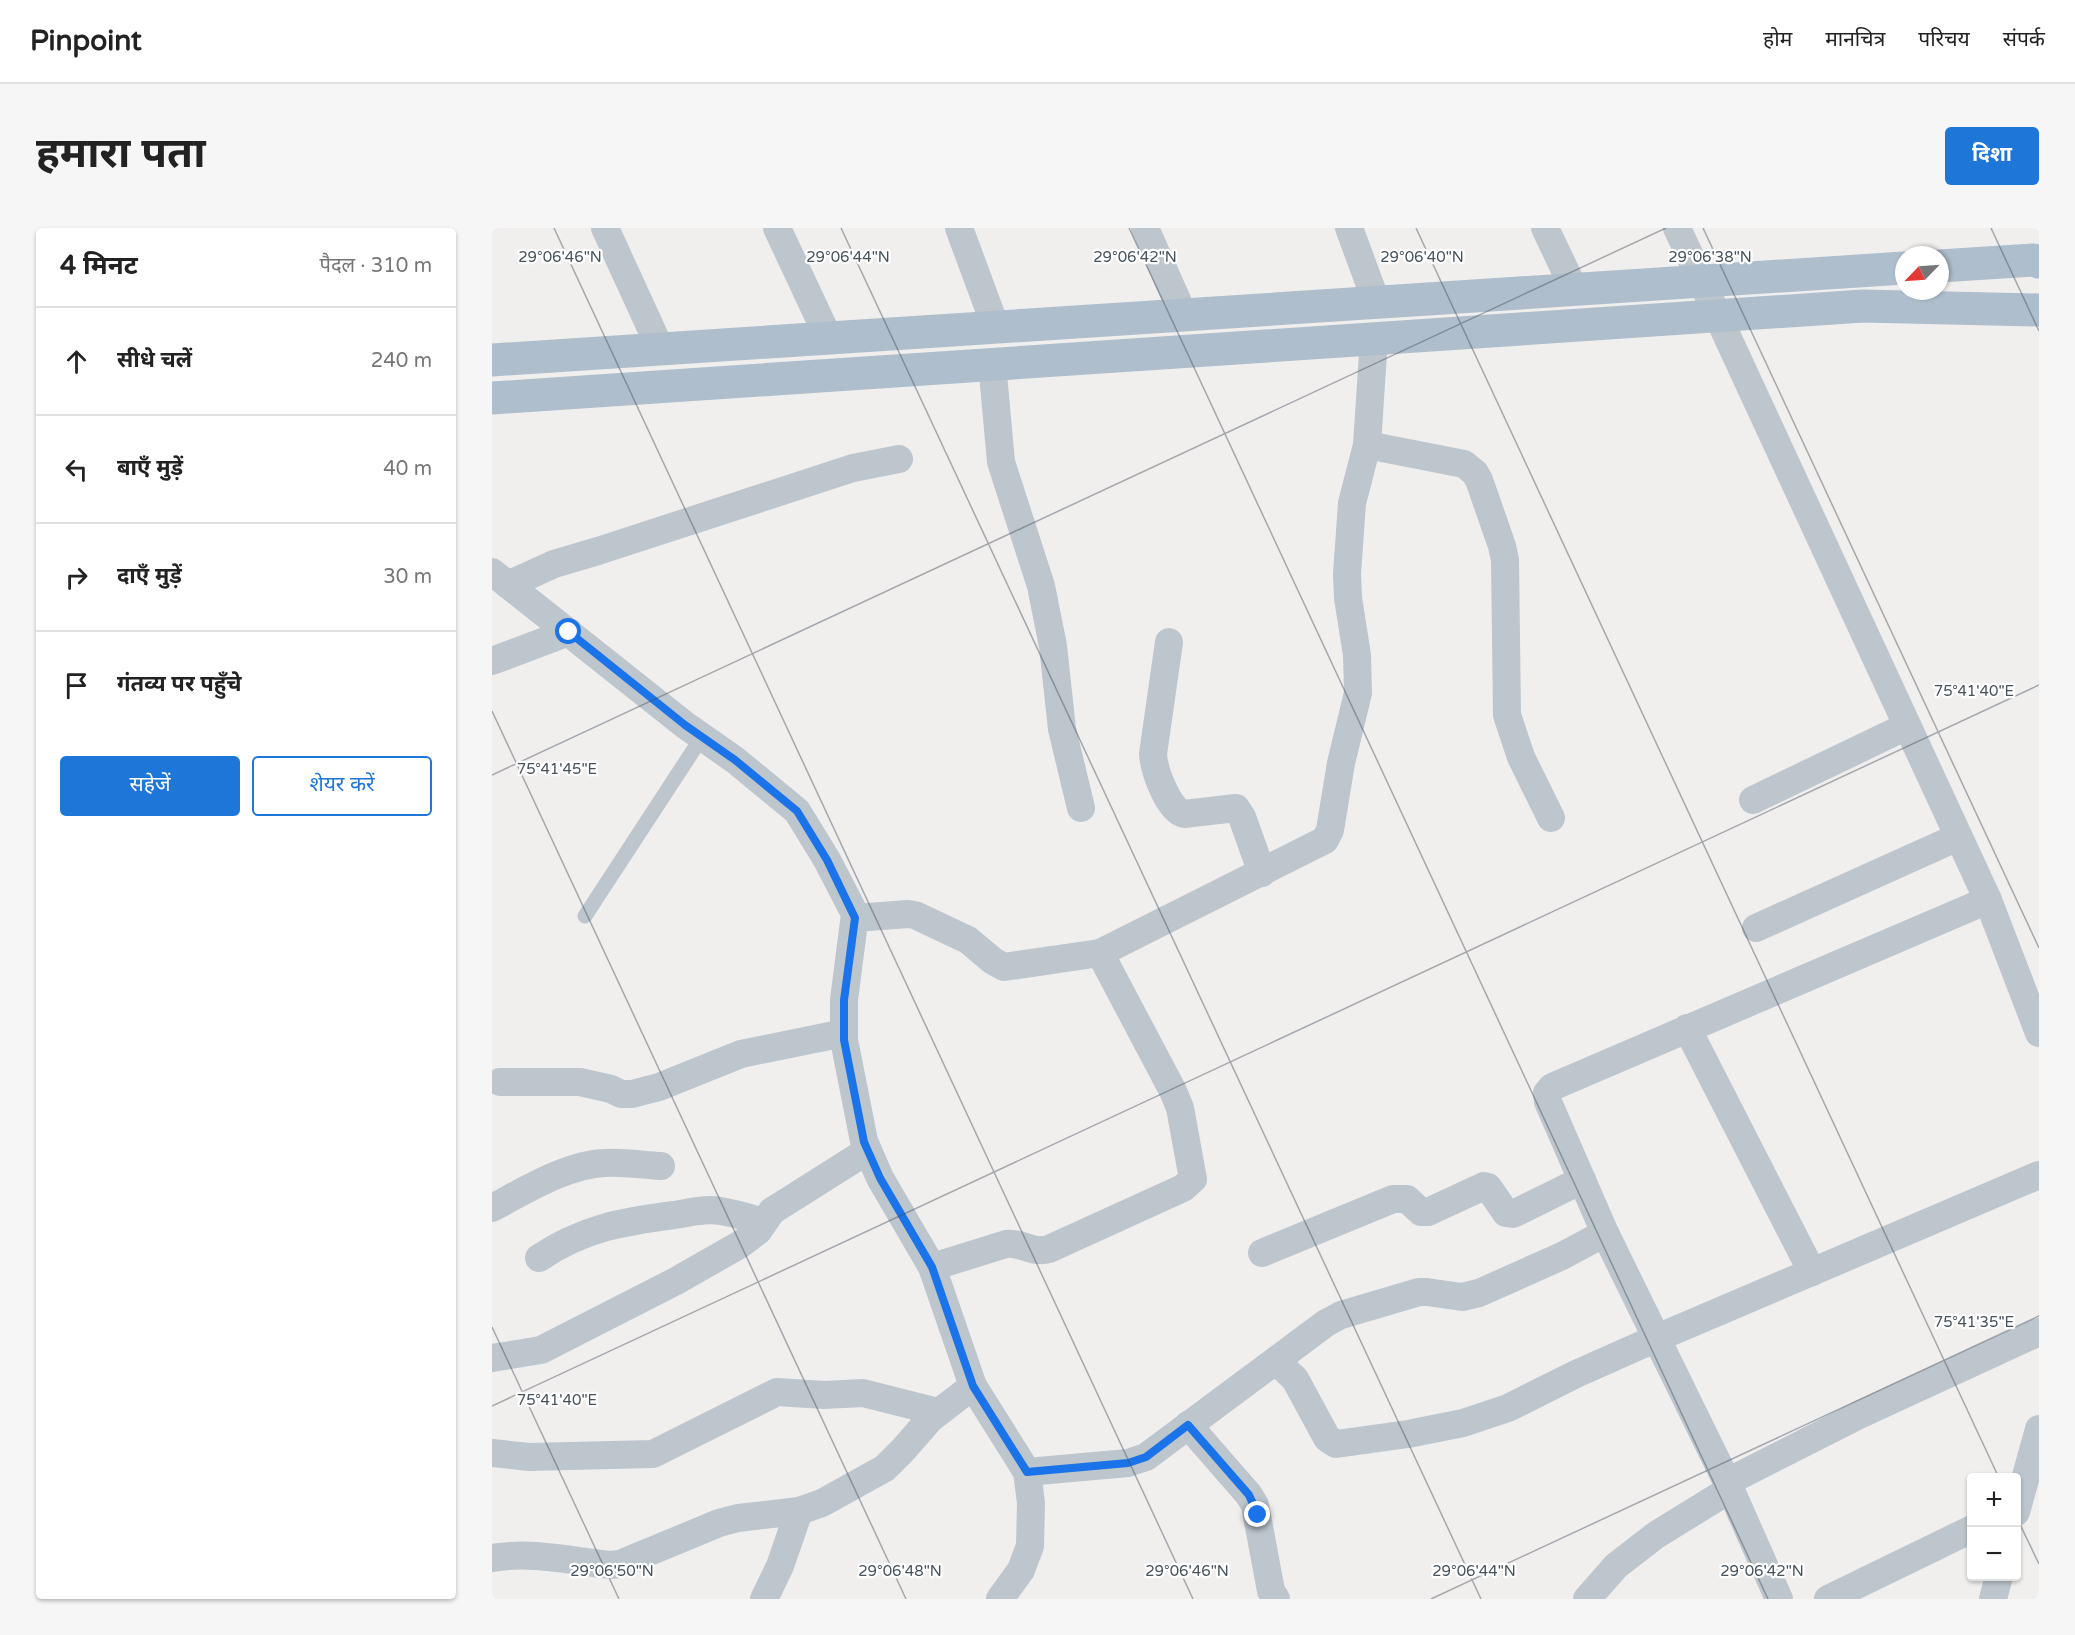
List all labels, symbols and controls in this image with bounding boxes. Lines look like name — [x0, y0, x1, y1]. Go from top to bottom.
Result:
text: Pinpoint — [30, 24, 142, 58]
text: होम — [1763, 27, 1792, 52]
text: मानचित्र — [1825, 27, 1885, 52]
text: परिचय — [1918, 27, 1970, 52]
text: संपर्क — [2003, 27, 2045, 52]
button: दिशा — [1945, 127, 2039, 185]
text: हमारा पता — [36, 128, 206, 179]
north arrow — [1895, 246, 1949, 300]
text: 29°06'46"N — [518, 248, 602, 266]
text: 29°06'44"N — [806, 248, 890, 266]
text: 29°06'42"N — [1093, 248, 1177, 266]
text: 29°06'40"N — [1380, 248, 1464, 266]
text: 29°06'38"N — [1668, 248, 1752, 266]
text: 4 मिनट — [60, 250, 138, 281]
text: पैदल · 310 m — [320, 254, 432, 278]
icon: ahead — [60, 345, 93, 378]
text: सीधे चलें — [117, 347, 192, 373]
text: 240 m — [371, 349, 432, 373]
icon: left — [60, 453, 93, 486]
text: बाएँ मुड़ें — [117, 455, 183, 481]
text: 40 m — [383, 457, 432, 481]
icon: right — [60, 561, 93, 594]
text: दाएँ मुड़ें — [117, 563, 182, 589]
text: 30 m — [383, 565, 432, 589]
route start — [555, 618, 581, 644]
icon: arrive — [60, 669, 93, 702]
text: गंतव्य पर पहुँचे — [117, 671, 242, 697]
text: 75°41'40"E — [1934, 682, 2014, 700]
button: सहेजें — [60, 756, 240, 816]
button: शेयर करें — [252, 756, 432, 816]
text: 75°41'45"E — [517, 760, 597, 778]
text: 75°41'35"E — [1934, 1313, 2014, 1331]
text: 75°41'40"E — [517, 1391, 597, 1409]
map controls — [1967, 1473, 2021, 1581]
button: + — [1967, 1473, 2021, 1527]
route end — [1244, 1501, 1270, 1527]
button: − — [1967, 1527, 2021, 1581]
text: 29°06'50"N — [570, 1562, 654, 1580]
text: 29°06'48"N — [858, 1562, 942, 1580]
text: 29°06'46"N — [1145, 1562, 1229, 1580]
text: 29°06'44"N — [1432, 1562, 1516, 1580]
text: 29°06'42"N — [1720, 1562, 1804, 1580]

